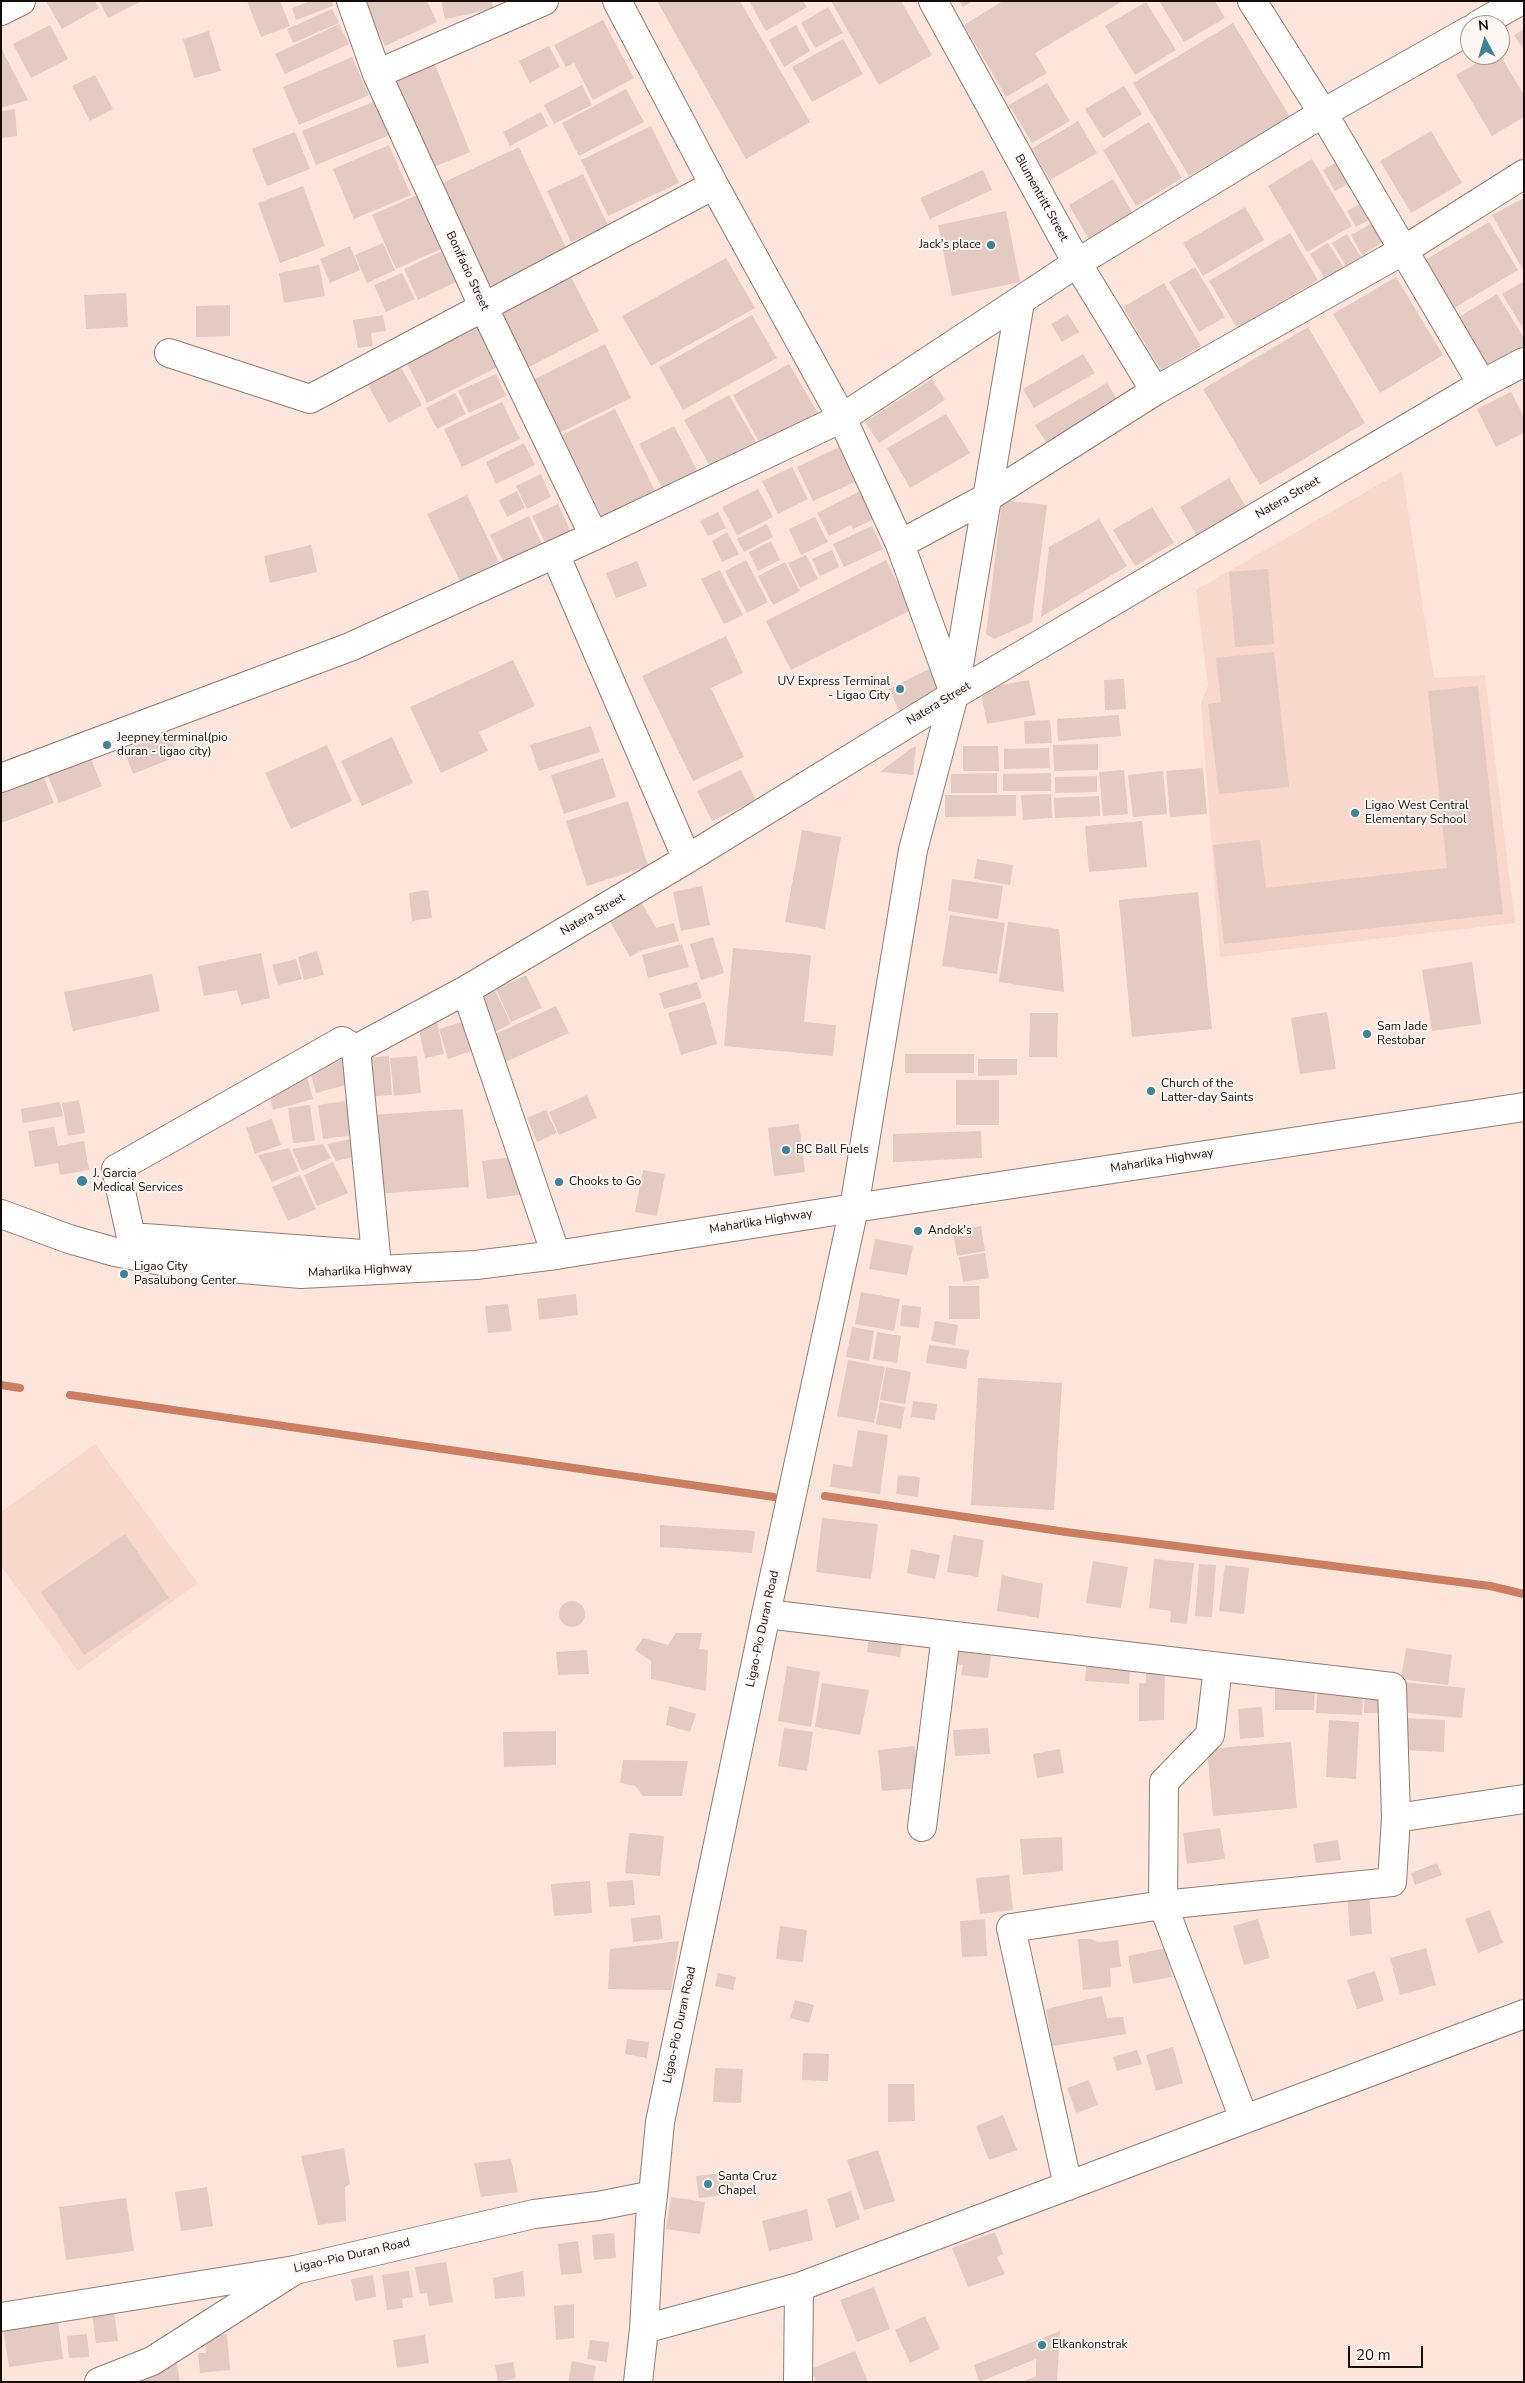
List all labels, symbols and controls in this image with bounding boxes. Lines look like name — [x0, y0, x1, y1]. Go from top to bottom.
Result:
north arrow — [1460, 15, 1510, 65]
text: N — [1477, 16, 1490, 36]
street label: Blumentritt Street — [1011, 152, 1071, 244]
street label: Bonifacio Street — [442, 229, 492, 313]
place label: Jack's place — [919, 238, 981, 252]
marker: Jack's place — [985, 239, 997, 251]
street label: Natera Street — [1253, 474, 1323, 522]
place label: UV Express Terminal - Ligao City — [778, 675, 890, 703]
street label: Natera Street — [904, 679, 974, 729]
marker: UV Express Terminal - Ligao City — [894, 683, 906, 695]
place label: Jeepney terminal(pio duran - ligao city) — [117, 731, 228, 759]
marker: Jeepney terminal(pio duran - ligao city) — [101, 739, 113, 751]
place label: Ligao West Central Elementary School — [1365, 799, 1469, 827]
marker: Ligao West Central Elementary School — [1349, 807, 1361, 819]
street label: Natera Street — [558, 891, 628, 939]
place label: Sam Jade Restobar — [1377, 1020, 1428, 1048]
marker: Sam Jade Restobar — [1361, 1028, 1373, 1040]
place label: Church of the Latter-day Saints — [1161, 1077, 1254, 1105]
marker: Church of the Latter-day Saints — [1145, 1085, 1157, 1097]
place label: BC Ball Fuels — [796, 1143, 869, 1157]
marker: BC Ball Fuels — [780, 1144, 792, 1156]
street label: Maharlika Highway — [1110, 1146, 1214, 1176]
place label: J. Garcia Medical Services — [93, 1167, 183, 1195]
marker: J. Garcia Medical Services — [75, 1174, 89, 1188]
place label: Chooks to Go — [569, 1175, 641, 1189]
marker: Chooks to Go — [553, 1176, 565, 1188]
street label: Maharlika Highway — [709, 1207, 813, 1237]
place label: Andok's — [928, 1224, 972, 1238]
marker: Andok's — [912, 1225, 924, 1237]
place label: Ligao City Pasalubong Center — [134, 1260, 236, 1288]
street label: Maharlika Highway — [308, 1261, 412, 1281]
marker: Ligao City Pasalubong Center — [118, 1268, 130, 1280]
street label: Ligao-Pio Duran Road — [744, 1569, 782, 1689]
street label: Ligao-Pio Duran Road — [661, 1965, 699, 2085]
place label: Santa Cruz Chapel — [718, 2170, 777, 2198]
marker: Santa Cruz Chapel — [702, 2178, 714, 2190]
street label: Ligao-Pio Duran Road — [292, 2236, 412, 2276]
scale bar — [1350, 2336, 1425, 2368]
place label: Elkankonstrak — [1052, 2338, 1128, 2352]
marker: Elkankonstrak — [1036, 2339, 1048, 2351]
text: 20 m — [1356, 2345, 1391, 2365]

